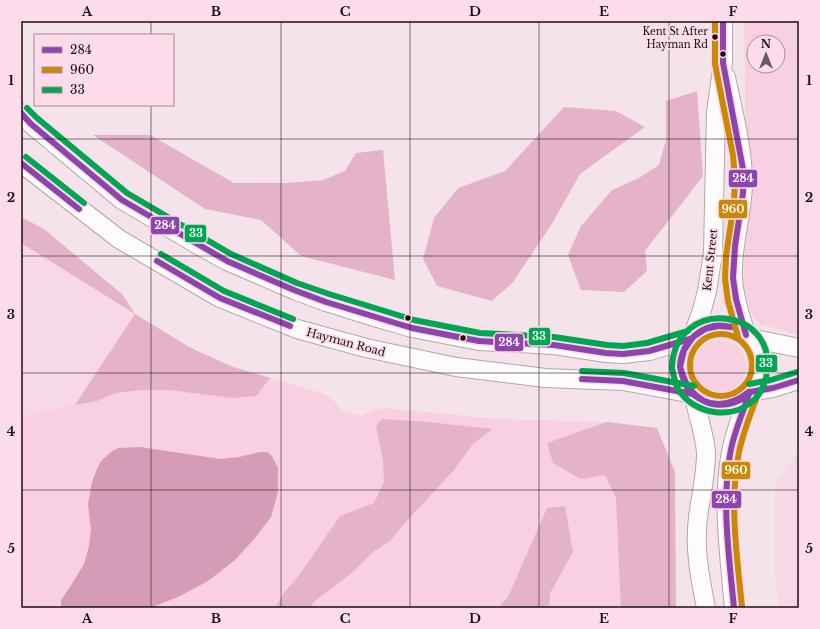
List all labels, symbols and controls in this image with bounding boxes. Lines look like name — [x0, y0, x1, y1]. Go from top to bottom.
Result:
text: A — [81, 3, 93, 20]
text: B — [211, 3, 221, 20]
text: C — [340, 3, 351, 20]
text: D — [469, 3, 481, 20]
text: E — [599, 3, 609, 20]
text: F — [729, 3, 738, 20]
place label: Kent St After Hayman Rd — [642, 25, 708, 51]
marker: Kent St After Hayman Rd — [710, 32, 720, 42]
legend — [34, 34, 174, 106]
north arrow — [746, 34, 786, 74]
text: N — [761, 37, 772, 51]
text: 284 — [70, 42, 92, 57]
unlabelled marker — [718, 49, 728, 59]
text: 960 — [70, 62, 94, 77]
text: 1 — [8, 72, 14, 89]
text: 1 — [806, 72, 812, 89]
text: 33 — [70, 82, 85, 97]
line badge: 284 — [728, 169, 758, 188]
text: 284 — [732, 171, 754, 185]
text: 2 — [7, 189, 15, 206]
text: 2 — [805, 189, 813, 206]
line badge: 960 — [718, 199, 748, 219]
text: 960 — [721, 202, 745, 216]
line badge: 284 — [150, 216, 180, 235]
text: 284 — [154, 218, 176, 232]
line badge: 33 — [184, 224, 207, 243]
text: 33 — [189, 226, 203, 240]
street label: Kent Street — [700, 227, 720, 292]
text: 3 — [7, 306, 15, 323]
text: 3 — [805, 306, 813, 323]
unlabelled marker — [403, 313, 413, 323]
street label: Hayman Road — [305, 325, 387, 359]
line badge: 33 — [528, 327, 551, 346]
text: 33 — [532, 329, 546, 343]
unlabelled marker — [458, 333, 468, 343]
line badge: 284 — [494, 333, 524, 352]
text: 284 — [498, 335, 520, 349]
line badge: 33 — [755, 354, 778, 373]
text: 33 — [759, 356, 773, 370]
text: 4 — [7, 423, 16, 440]
text: 4 — [805, 423, 814, 440]
line badge: 960 — [721, 461, 751, 480]
text: 960 — [724, 463, 748, 477]
line badge: 284 — [711, 490, 742, 509]
text: 284 — [715, 492, 737, 506]
text: 5 — [7, 540, 15, 557]
text: 5 — [805, 540, 813, 557]
text: A — [81, 610, 93, 627]
text: B — [211, 610, 221, 627]
text: C — [340, 610, 351, 627]
text: D — [469, 610, 481, 627]
text: E — [599, 610, 609, 627]
text: F — [729, 610, 738, 627]

